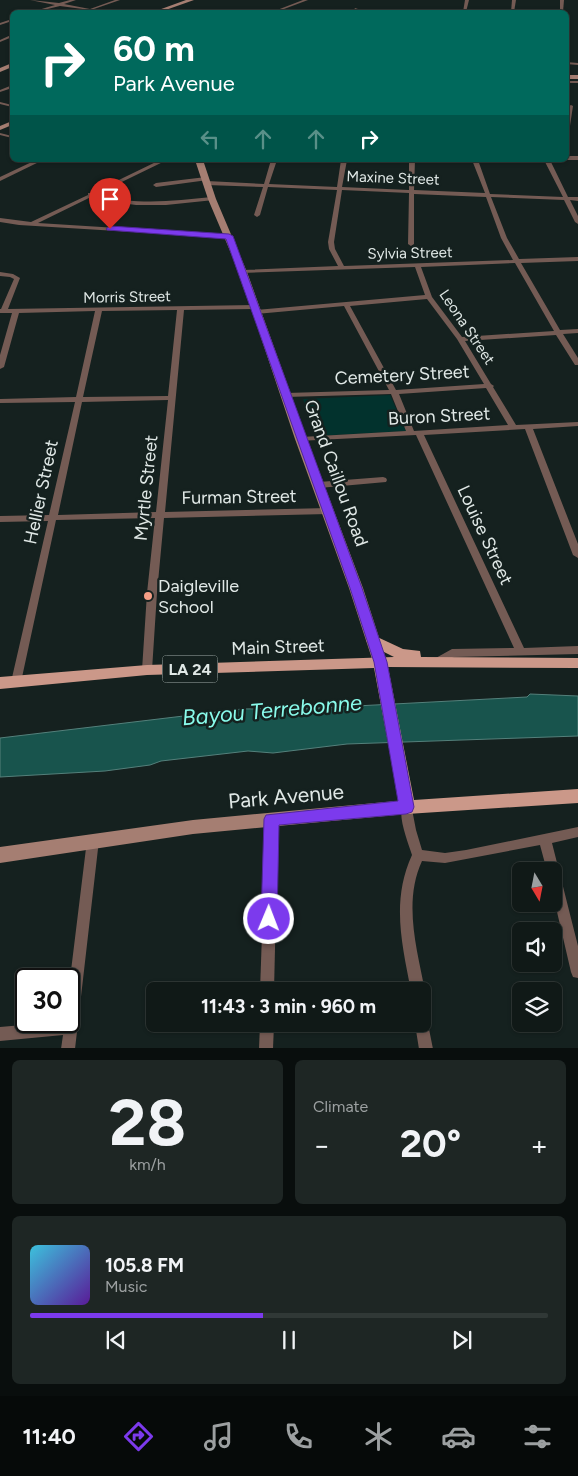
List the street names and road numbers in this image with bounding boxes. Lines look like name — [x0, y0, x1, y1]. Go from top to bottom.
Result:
street label: Maxine Street — [346, 167, 440, 189]
street label: Sylvia Street — [367, 243, 453, 263]
street label: Leona Street — [435, 286, 499, 368]
street label: Morris Street — [83, 287, 171, 307]
street label: Cemetery Street — [334, 360, 470, 390]
street label: Grand Caillou Road — [299, 397, 373, 549]
street label: Buron Street — [387, 402, 491, 430]
street label: Myrtle Street — [130, 434, 163, 542]
street label: Hellier Street — [19, 438, 63, 546]
street label: Louise Street — [452, 482, 518, 588]
street label: Furman Street — [181, 485, 297, 509]
street label: Main Street — [231, 634, 325, 660]
road number: LA 24 — [162, 656, 218, 682]
street label: Park Avenue — [227, 778, 345, 814]

